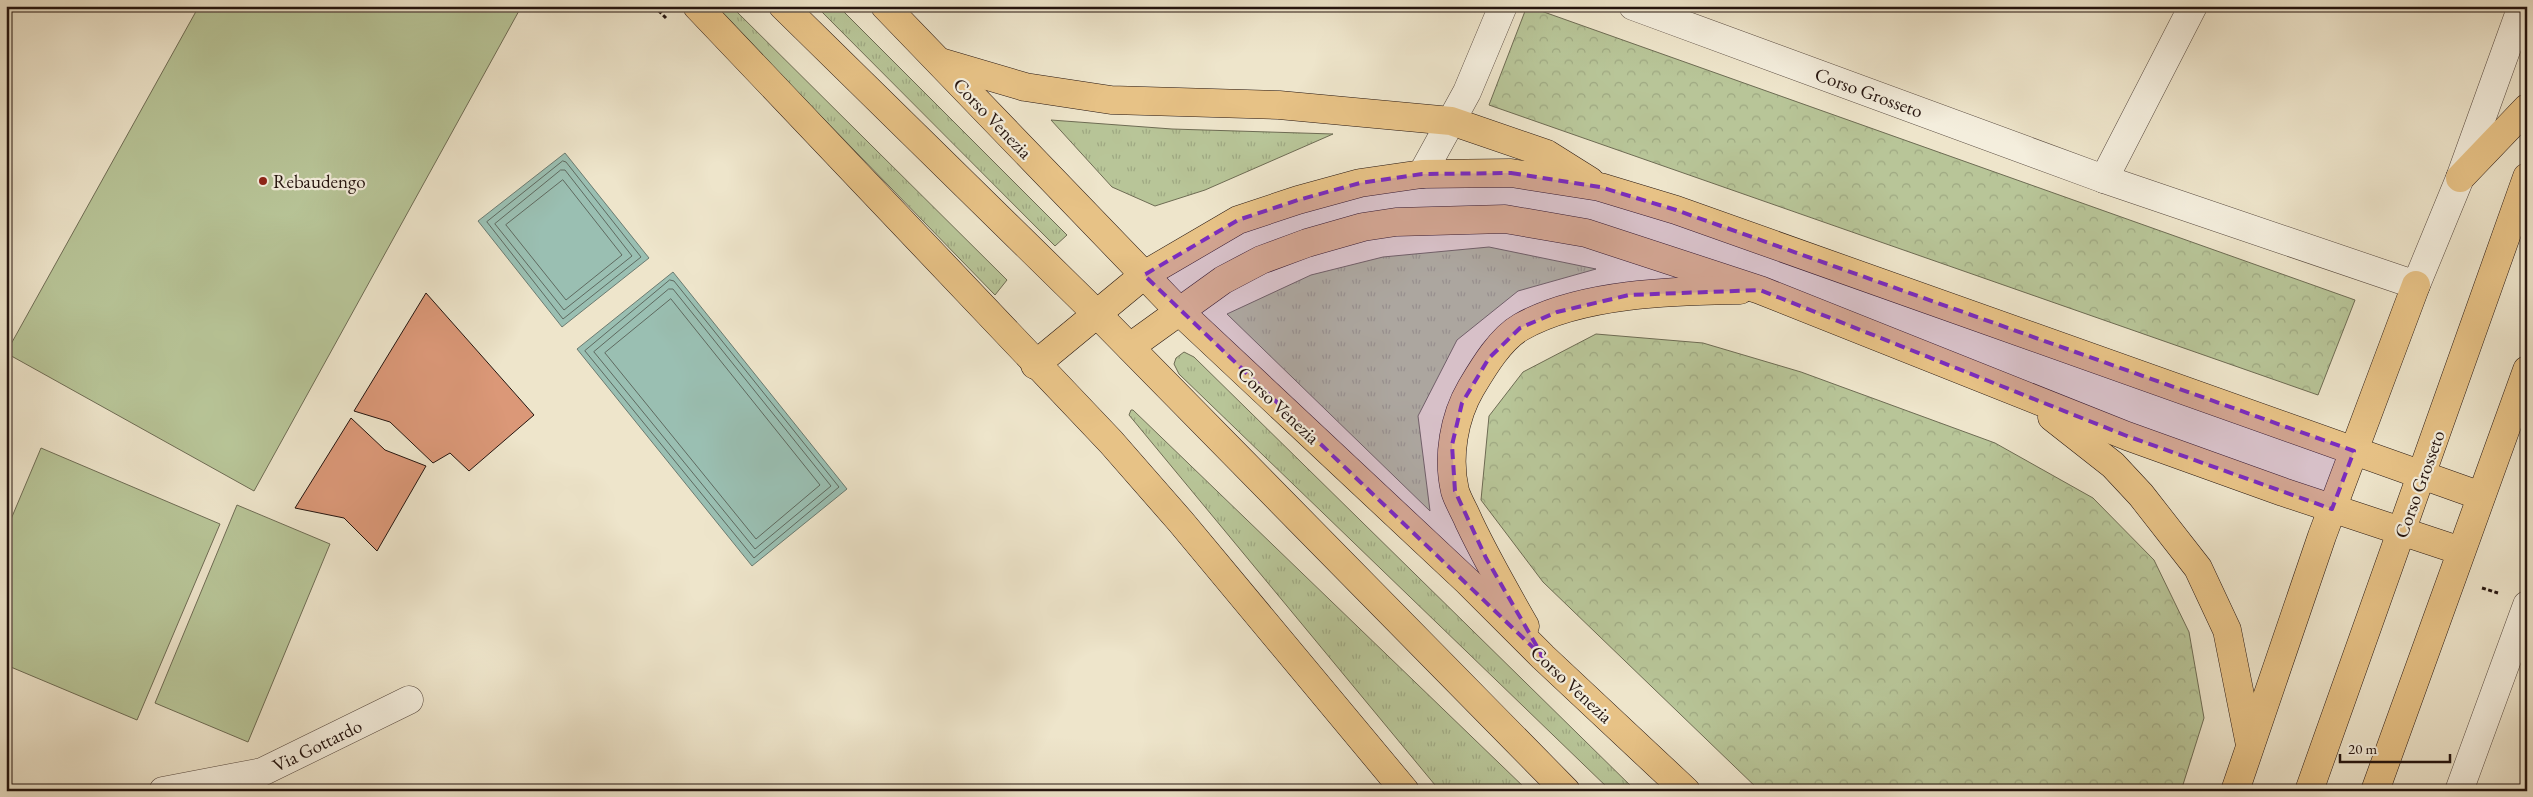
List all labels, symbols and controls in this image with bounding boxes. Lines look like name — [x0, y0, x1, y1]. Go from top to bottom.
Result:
street label: Corso Grosseto — [1811, 61, 1926, 124]
street label: Corso Venezia — [948, 72, 1038, 165]
place label: Rebaudengo — [273, 169, 366, 194]
marker: Rebaudengo — [257, 175, 269, 187]
street label: Corso Venezia — [1232, 361, 1325, 450]
street label: Corso Grosseto — [2388, 427, 2451, 542]
street label: Corso Venezia — [1525, 640, 1618, 729]
street label: Via Gottardo — [268, 713, 366, 778]
scale bar — [2340, 732, 2450, 764]
text: 20 m — [2348, 739, 2377, 758]

